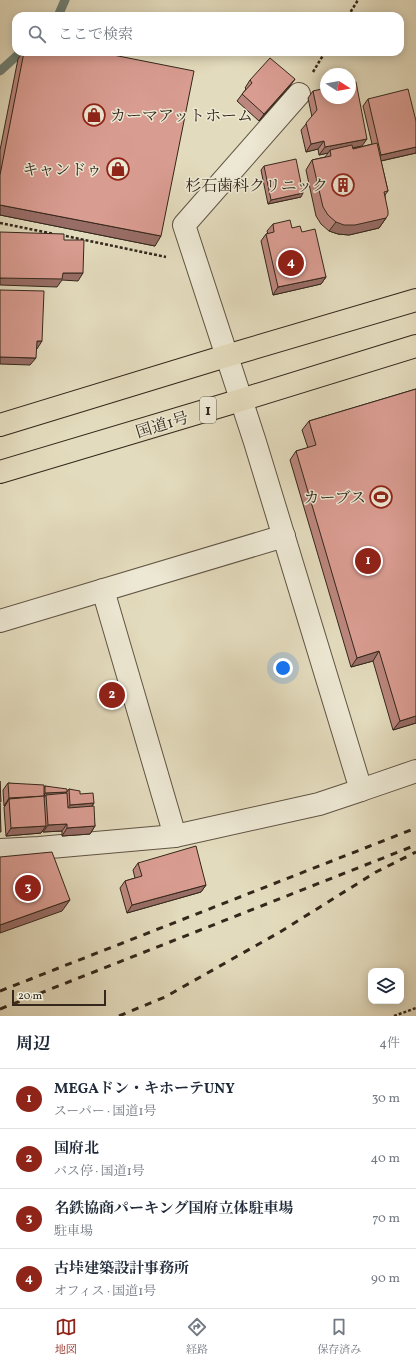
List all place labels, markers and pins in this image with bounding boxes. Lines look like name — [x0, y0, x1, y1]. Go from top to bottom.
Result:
shop icon: カーマアットホーム — [81, 102, 107, 128]
place label: カーマアットホーム — [110, 106, 253, 128]
shop icon: キャンドゥ — [105, 156, 131, 182]
place label: キャンドゥ — [22, 160, 102, 182]
building icon: 杉石歯科クリニック — [330, 172, 356, 198]
place label: 杉石歯科クリニック — [185, 176, 328, 198]
pin: 4 — [278, 248, 304, 278]
sports icon: カーブス — [368, 484, 394, 510]
place label: カーブス — [303, 488, 366, 510]
pin: 1 — [355, 546, 381, 576]
pin: 2 — [99, 680, 125, 710]
pin: 3 — [15, 873, 41, 903]

